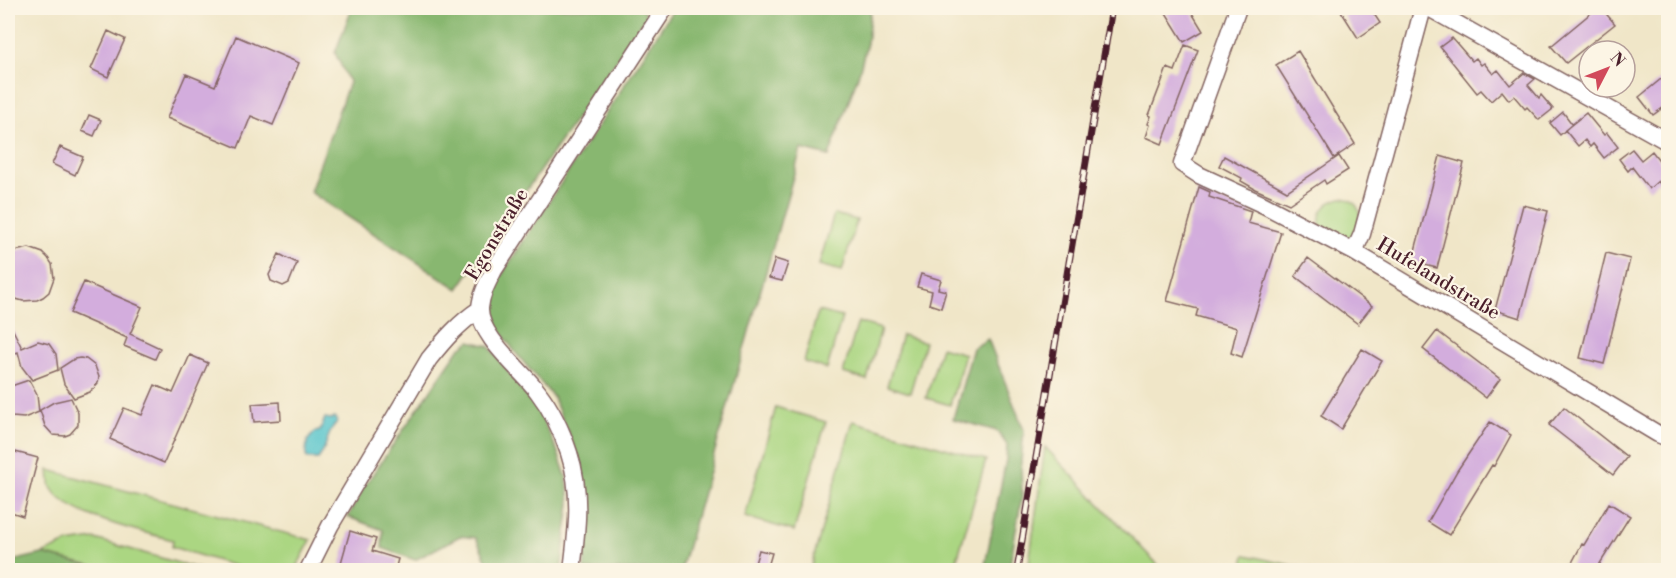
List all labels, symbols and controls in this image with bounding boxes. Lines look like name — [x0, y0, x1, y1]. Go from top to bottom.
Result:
north arrow — [1577, 39, 1637, 99]
text: N — [1606, 48, 1629, 71]
street label: Egonstraße — [460, 184, 535, 286]
street label: Hufelandstraße — [1372, 233, 1505, 326]

